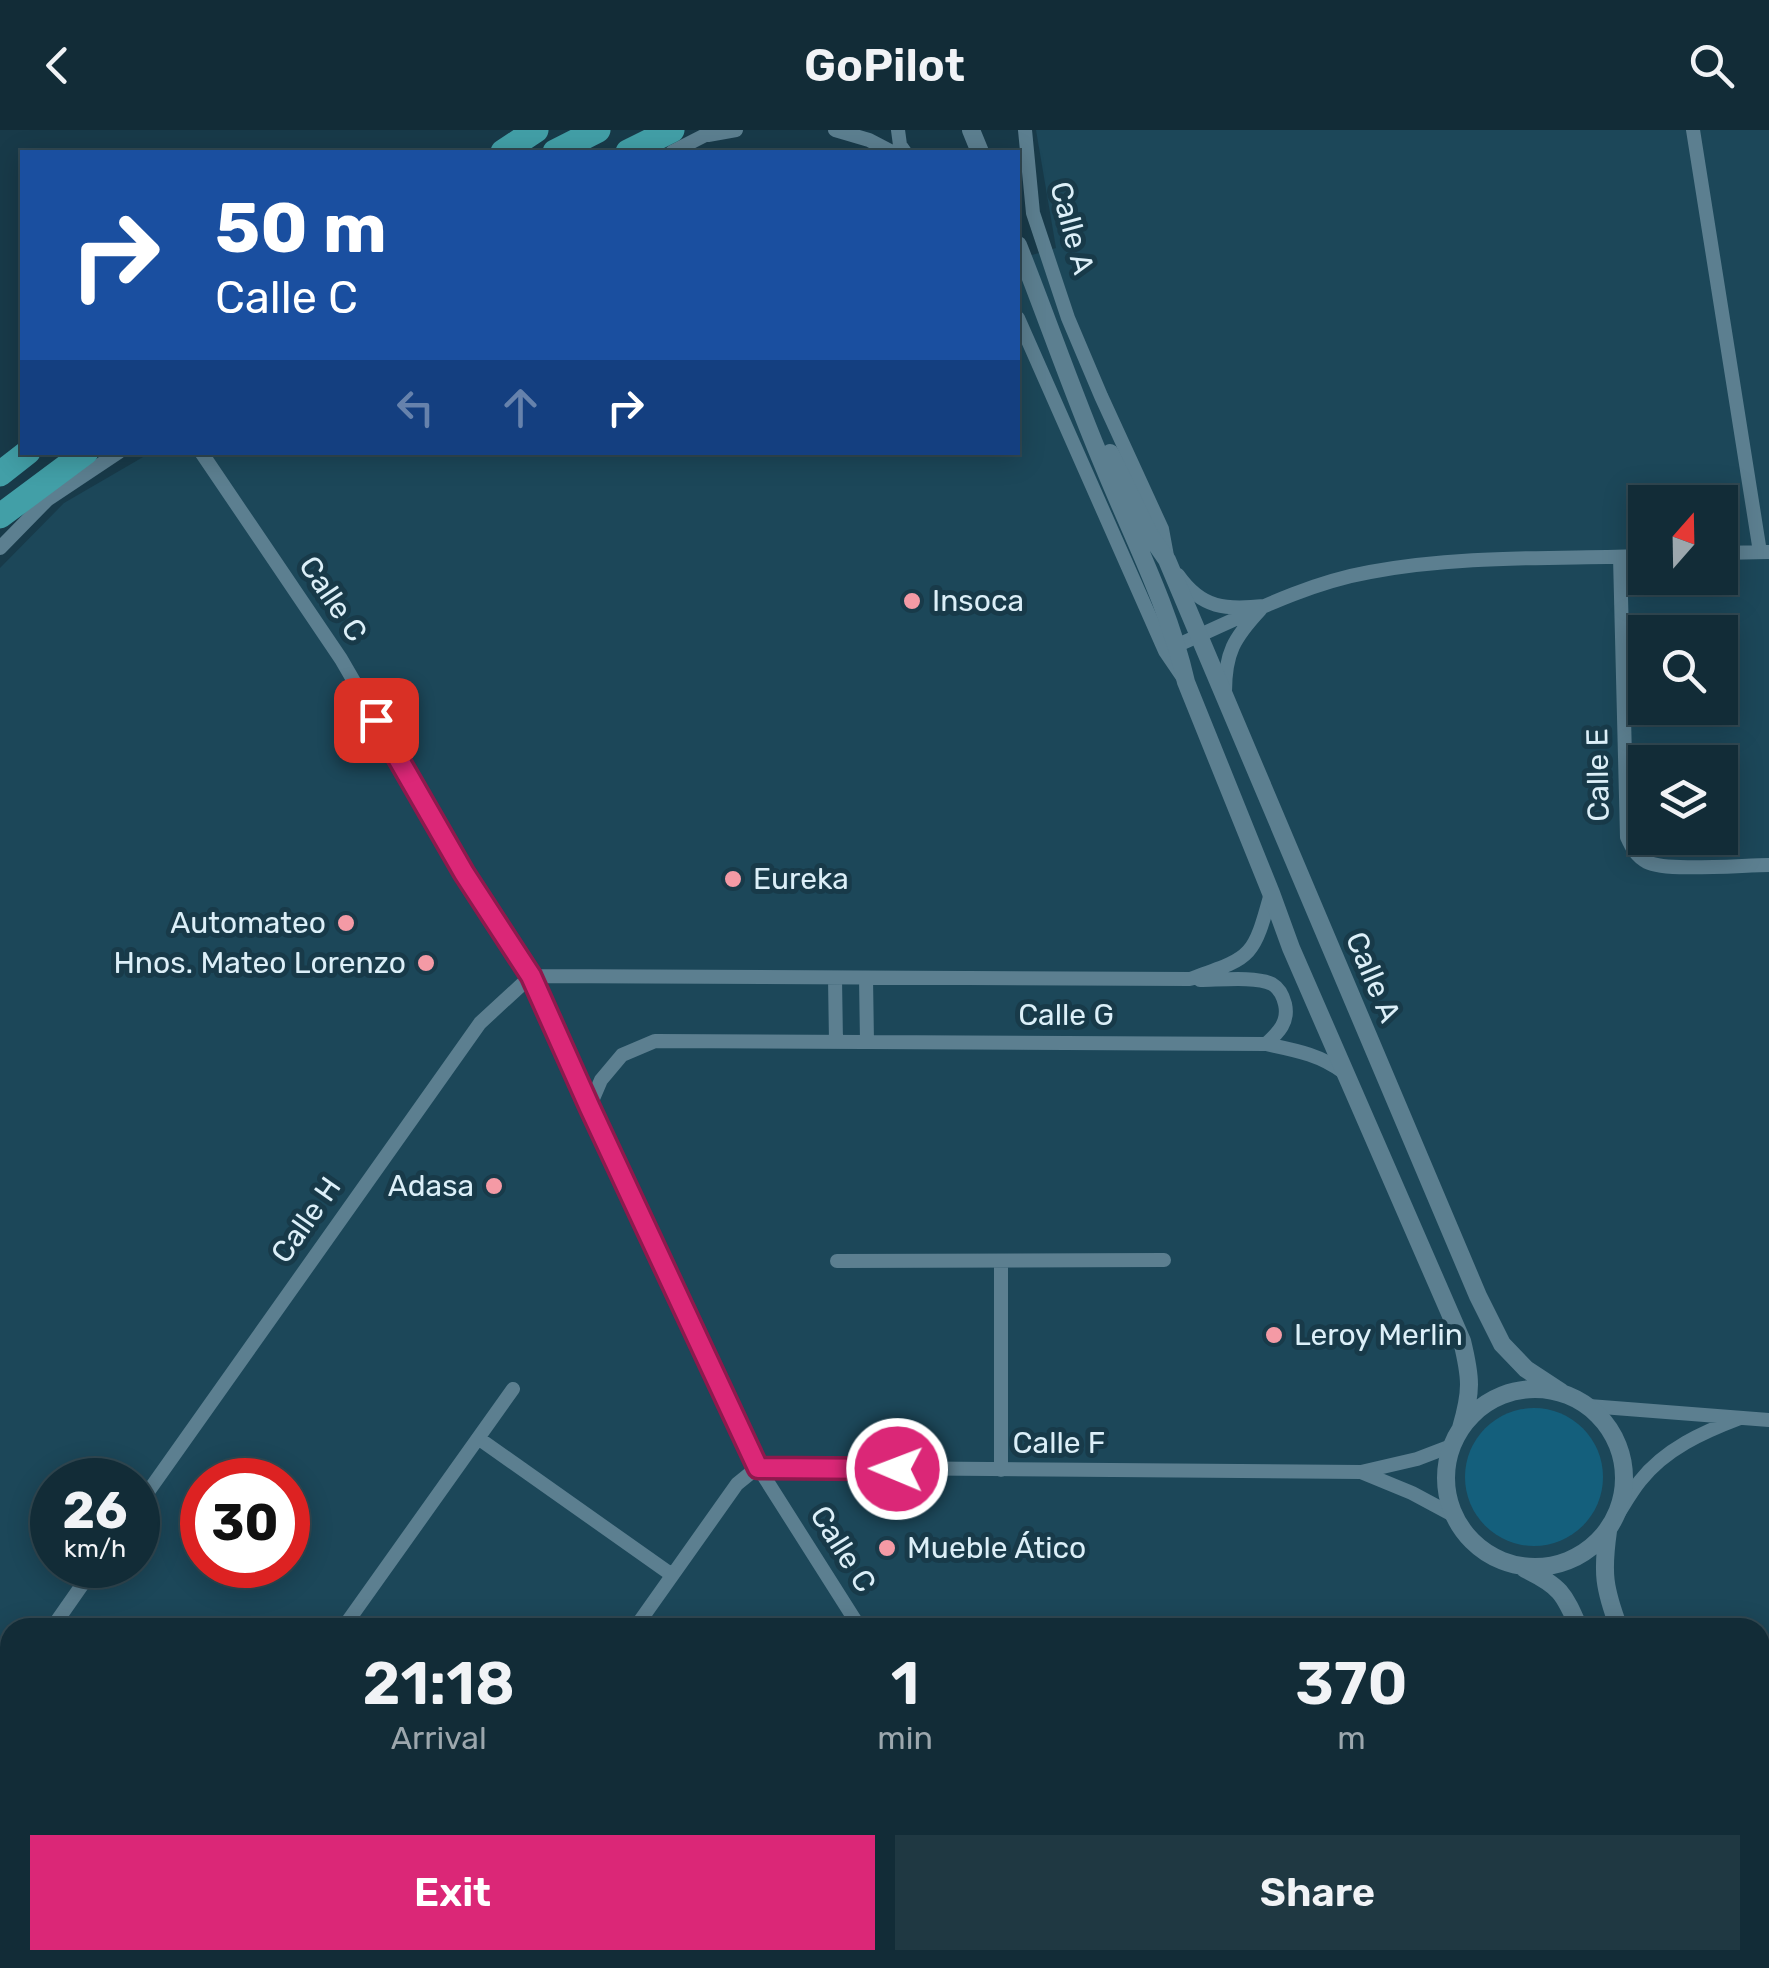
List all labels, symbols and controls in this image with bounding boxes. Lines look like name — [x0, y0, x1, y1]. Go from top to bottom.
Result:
icon: back — [30, 38, 85, 93]
icon: search — [1684, 38, 1739, 93]
text: GoPilot — [804, 39, 965, 92]
street label: Calle A — [1042, 178, 1102, 278]
text: 50 m — [215, 187, 387, 270]
icon: right — [50, 190, 180, 320]
text: Calle C — [215, 271, 358, 324]
icon: left — [388, 380, 443, 435]
icon: ahead — [493, 380, 548, 435]
icon: right — [598, 380, 653, 435]
north arrow — [1628, 485, 1738, 595]
map controls — [1628, 485, 1738, 855]
street label: Calle C — [291, 549, 375, 649]
place label: Insoca — [932, 583, 1024, 619]
marker: Insoca — [901, 590, 923, 612]
button: search — [1628, 615, 1738, 725]
pin — [334, 678, 419, 763]
icon: arrive — [349, 693, 404, 748]
street label: Calle E — [1579, 728, 1617, 822]
button: layers — [1628, 745, 1738, 855]
place label: Eureka — [753, 861, 849, 897]
marker: Eureka — [722, 868, 744, 890]
place label: Automateo — [170, 905, 326, 941]
marker: Automateo — [335, 912, 357, 934]
street label: Calle A — [1338, 926, 1408, 1028]
place label: Hnos. Mateo Lorenzo — [113, 945, 406, 981]
marker: Hnos. Mateo Lorenzo — [415, 952, 437, 974]
street label: Calle G — [1018, 997, 1114, 1033]
place label: Adasa — [388, 1168, 474, 1204]
street label: Calle H — [264, 1170, 348, 1270]
marker: Adasa — [483, 1175, 505, 1197]
place label: Leroy Merlin — [1294, 1317, 1463, 1353]
marker: Leroy Merlin — [1263, 1324, 1285, 1346]
position arrow — [845, 1417, 949, 1521]
street label: Calle F — [1013, 1425, 1105, 1461]
speed limit sign: 30 — [180, 1458, 310, 1588]
text: 26 — [62, 1481, 128, 1541]
street label: Calle C — [802, 1499, 884, 1599]
place label: Mueble Ático — [907, 1530, 1086, 1566]
text: km/h — [64, 1534, 126, 1563]
marker: Mueble Ático — [876, 1537, 898, 1559]
text: 21:18 — [362, 1648, 515, 1719]
text: 1 — [891, 1648, 919, 1719]
text: 370 — [1295, 1648, 1408, 1719]
text: Arrival — [391, 1719, 487, 1757]
text: min — [877, 1719, 933, 1757]
text: m — [1337, 1719, 1366, 1757]
button: Exit — [30, 1835, 875, 1950]
button: Share — [895, 1835, 1740, 1950]

